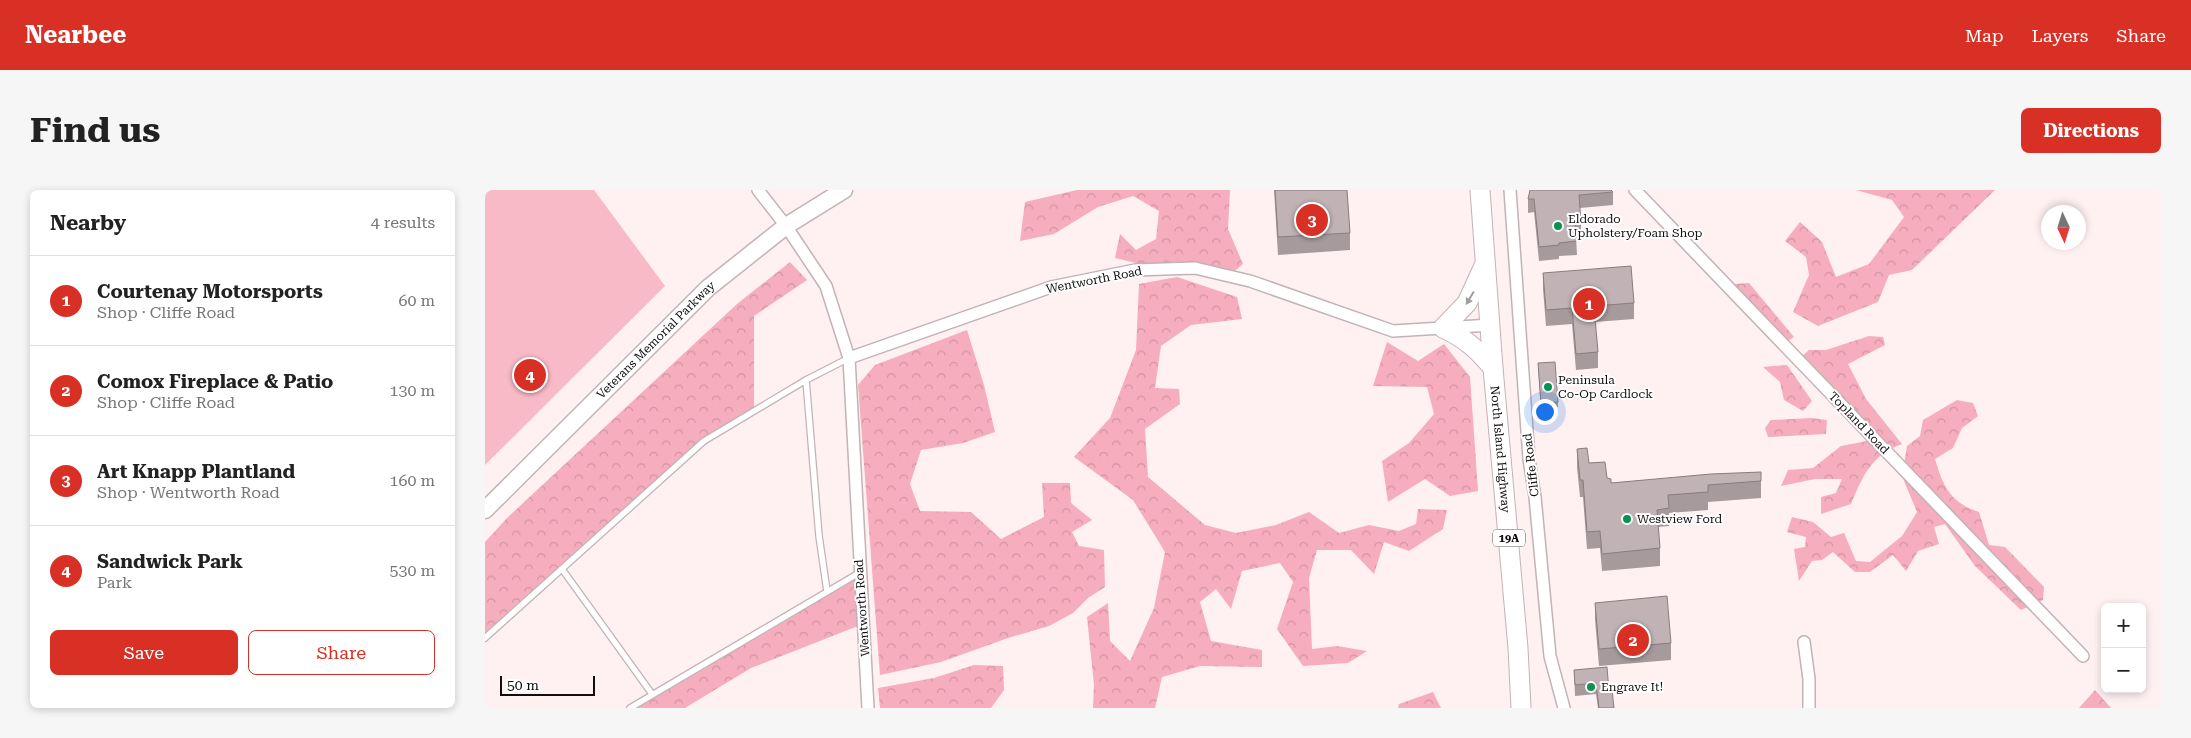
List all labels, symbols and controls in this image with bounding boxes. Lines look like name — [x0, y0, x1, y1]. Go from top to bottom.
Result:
text: Nearbee — [25, 21, 126, 49]
text: Map — [1965, 25, 2004, 46]
text: Layers — [2032, 25, 2088, 46]
text: Share — [2116, 25, 2166, 46]
button: Directions — [2021, 108, 2161, 153]
text: Find us — [30, 110, 160, 151]
pin: 3 — [1296, 201, 1328, 239]
north arrow — [2041, 205, 2086, 250]
text: Nearby — [50, 211, 126, 235]
place label: Eldorado Upholstery/Foam Shop — [1568, 212, 1703, 240]
text: 4 results — [371, 213, 435, 232]
marker: Eldorado Upholstery/Foam Shop — [1552, 220, 1564, 232]
street label: Wentworth Road — [1045, 264, 1143, 296]
street label: Veterans Memorial Parkway — [594, 278, 718, 402]
text: Courtenay Motorsports — [97, 280, 323, 303]
pin: 1 — [1573, 285, 1605, 323]
text: 1 — [62, 291, 70, 310]
text: 60 m — [398, 291, 435, 310]
one-way arrow — [1465, 291, 1474, 304]
text: Shop · Cliffe Road — [97, 303, 235, 322]
pin: 4 — [514, 356, 546, 394]
text: Comox Fireplace & Patio — [97, 370, 333, 393]
place label: Peninsula Co-Op Cardlock — [1558, 373, 1653, 401]
text: 2 — [62, 381, 70, 400]
text: 130 m — [389, 381, 435, 400]
marker: Peninsula Co-Op Cardlock — [1542, 381, 1554, 393]
street label: North Island Highway — [1488, 385, 1513, 514]
street label: Topland Road — [1826, 389, 1892, 457]
text: Shop · Cliffe Road — [97, 393, 235, 412]
your location — [1532, 399, 1558, 425]
street label: Cliffe Road — [1520, 432, 1542, 498]
text: Art Knapp Plantland — [97, 460, 295, 483]
text: 3 — [62, 471, 70, 490]
text: 160 m — [389, 471, 435, 490]
text: Shop · Wentworth Road — [97, 483, 280, 502]
place label: Westview Ford — [1637, 512, 1723, 526]
marker: Westview Ford — [1621, 513, 1633, 525]
road number: 19A — [1493, 529, 1525, 546]
text: Sandwick Park — [97, 550, 243, 573]
street label: Wentworth Road — [852, 559, 872, 657]
text: 4 — [62, 561, 70, 580]
text: 530 m — [389, 561, 435, 580]
text: Park — [97, 573, 132, 592]
map controls — [2101, 603, 2146, 693]
button: + — [2101, 603, 2146, 648]
pin: 2 — [1617, 621, 1649, 659]
button: Save — [50, 630, 238, 675]
button: Share — [248, 630, 435, 675]
button: − — [2101, 648, 2146, 693]
scale bar — [500, 673, 595, 696]
text: 50 m — [507, 677, 539, 693]
place label: Engrave It! — [1601, 680, 1663, 694]
marker: Engrave It! — [1585, 681, 1597, 693]

